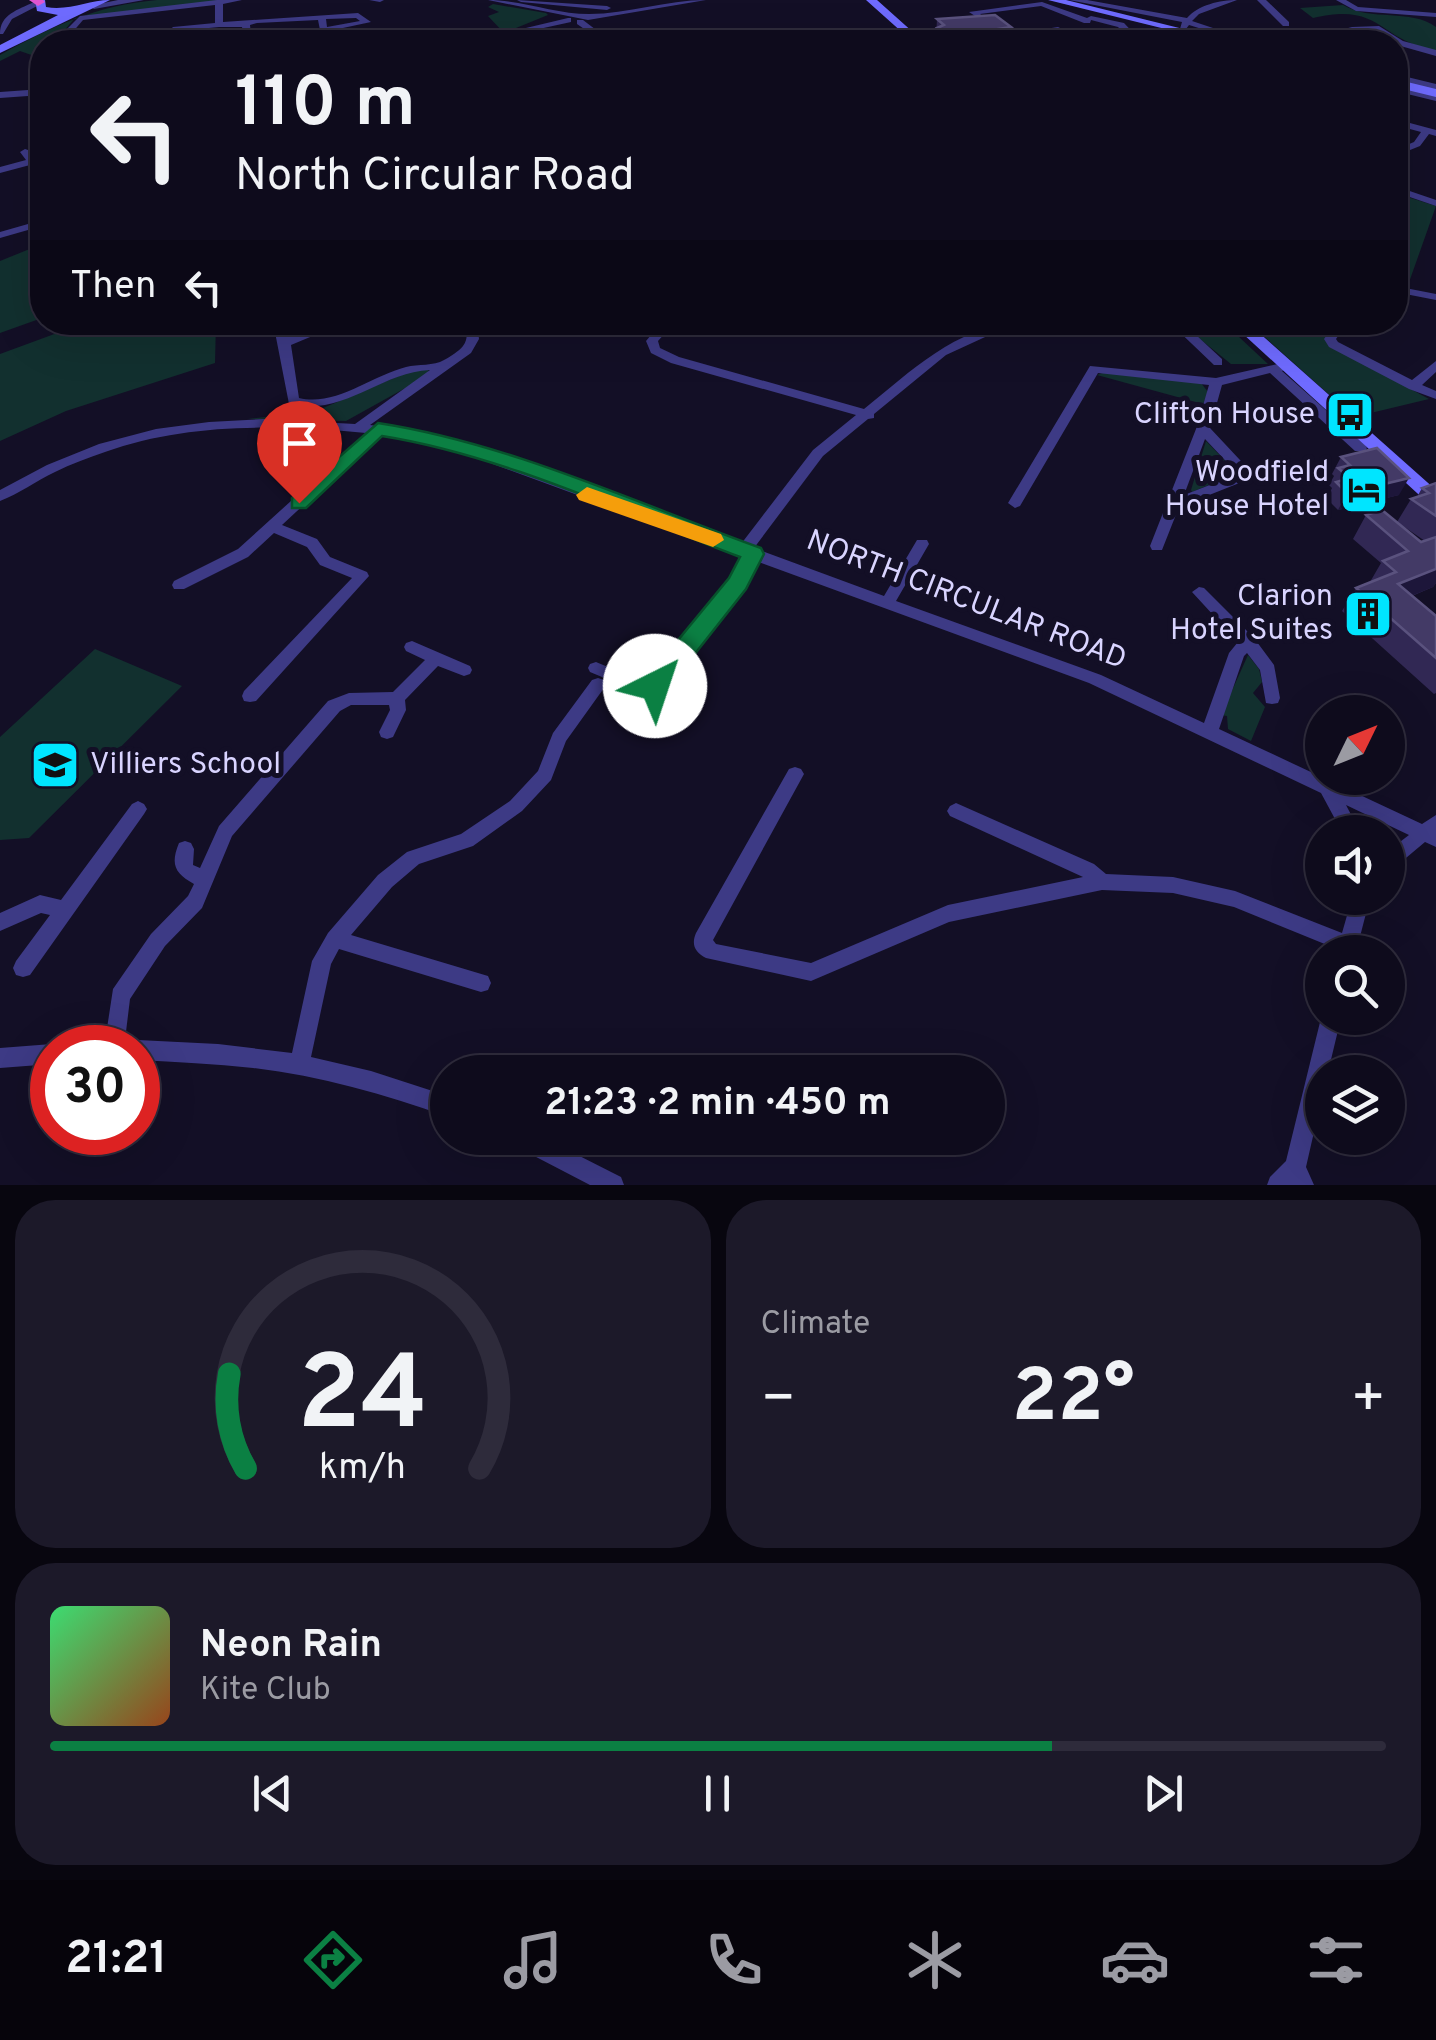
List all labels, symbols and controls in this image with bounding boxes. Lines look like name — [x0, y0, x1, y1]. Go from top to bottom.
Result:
text: 110 m — [235, 62, 416, 151]
icon: left — [70, 70, 200, 200]
text: North Circular Road — [235, 149, 635, 206]
icon: left — [176, 260, 231, 315]
text: Then — [70, 263, 156, 312]
bus stop icon: Clifton House — [1324, 389, 1376, 441]
place label: Clifton House — [1134, 397, 1315, 434]
pin — [257, 401, 342, 504]
icon: arrive — [272, 416, 327, 471]
place label: Woodfield House Hotel — [1165, 455, 1329, 526]
hotel icon: Woodfield House Hotel — [1338, 464, 1390, 516]
street label: NORTH CIRCULAR ROAD — [801, 523, 1131, 679]
place label: Clarion Hotel Suites — [1170, 579, 1333, 650]
building icon: Clarion Hotel Suites — [1342, 588, 1394, 640]
position arrow — [603, 634, 707, 738]
north arrow — [1305, 695, 1405, 795]
map controls — [1305, 695, 1405, 1155]
school or university icon: Villiers School — [29, 739, 81, 791]
place label: Villiers School — [90, 747, 281, 784]
button: sound — [1305, 815, 1405, 915]
button: search — [1305, 935, 1405, 1035]
speed limit sign: 30 — [30, 1025, 160, 1155]
button: layers — [1305, 1055, 1405, 1155]
text: 21:23 · 2 min · 450 m — [544, 1080, 891, 1129]
text: Climate — [761, 1305, 870, 1345]
text: 24 — [298, 1334, 428, 1466]
text: 22° — [1012, 1353, 1135, 1448]
text: − — [761, 1366, 796, 1436]
text: + — [1351, 1366, 1386, 1436]
text: km/h — [319, 1446, 406, 1492]
text: Neon Rain — [200, 1622, 382, 1671]
text: Kite Club — [200, 1671, 331, 1711]
icon: previous — [245, 1766, 300, 1821]
icon: pause — [690, 1766, 745, 1821]
icon: next — [1136, 1766, 1191, 1821]
icon: directions — [298, 1925, 368, 1995]
icon: music — [498, 1925, 568, 1995]
icon: phone — [699, 1925, 769, 1995]
icon: climate — [900, 1925, 970, 1995]
icon: car — [1100, 1925, 1170, 1995]
icon: filters — [1301, 1925, 1371, 1995]
text: 21:21 — [65, 1932, 167, 1989]

